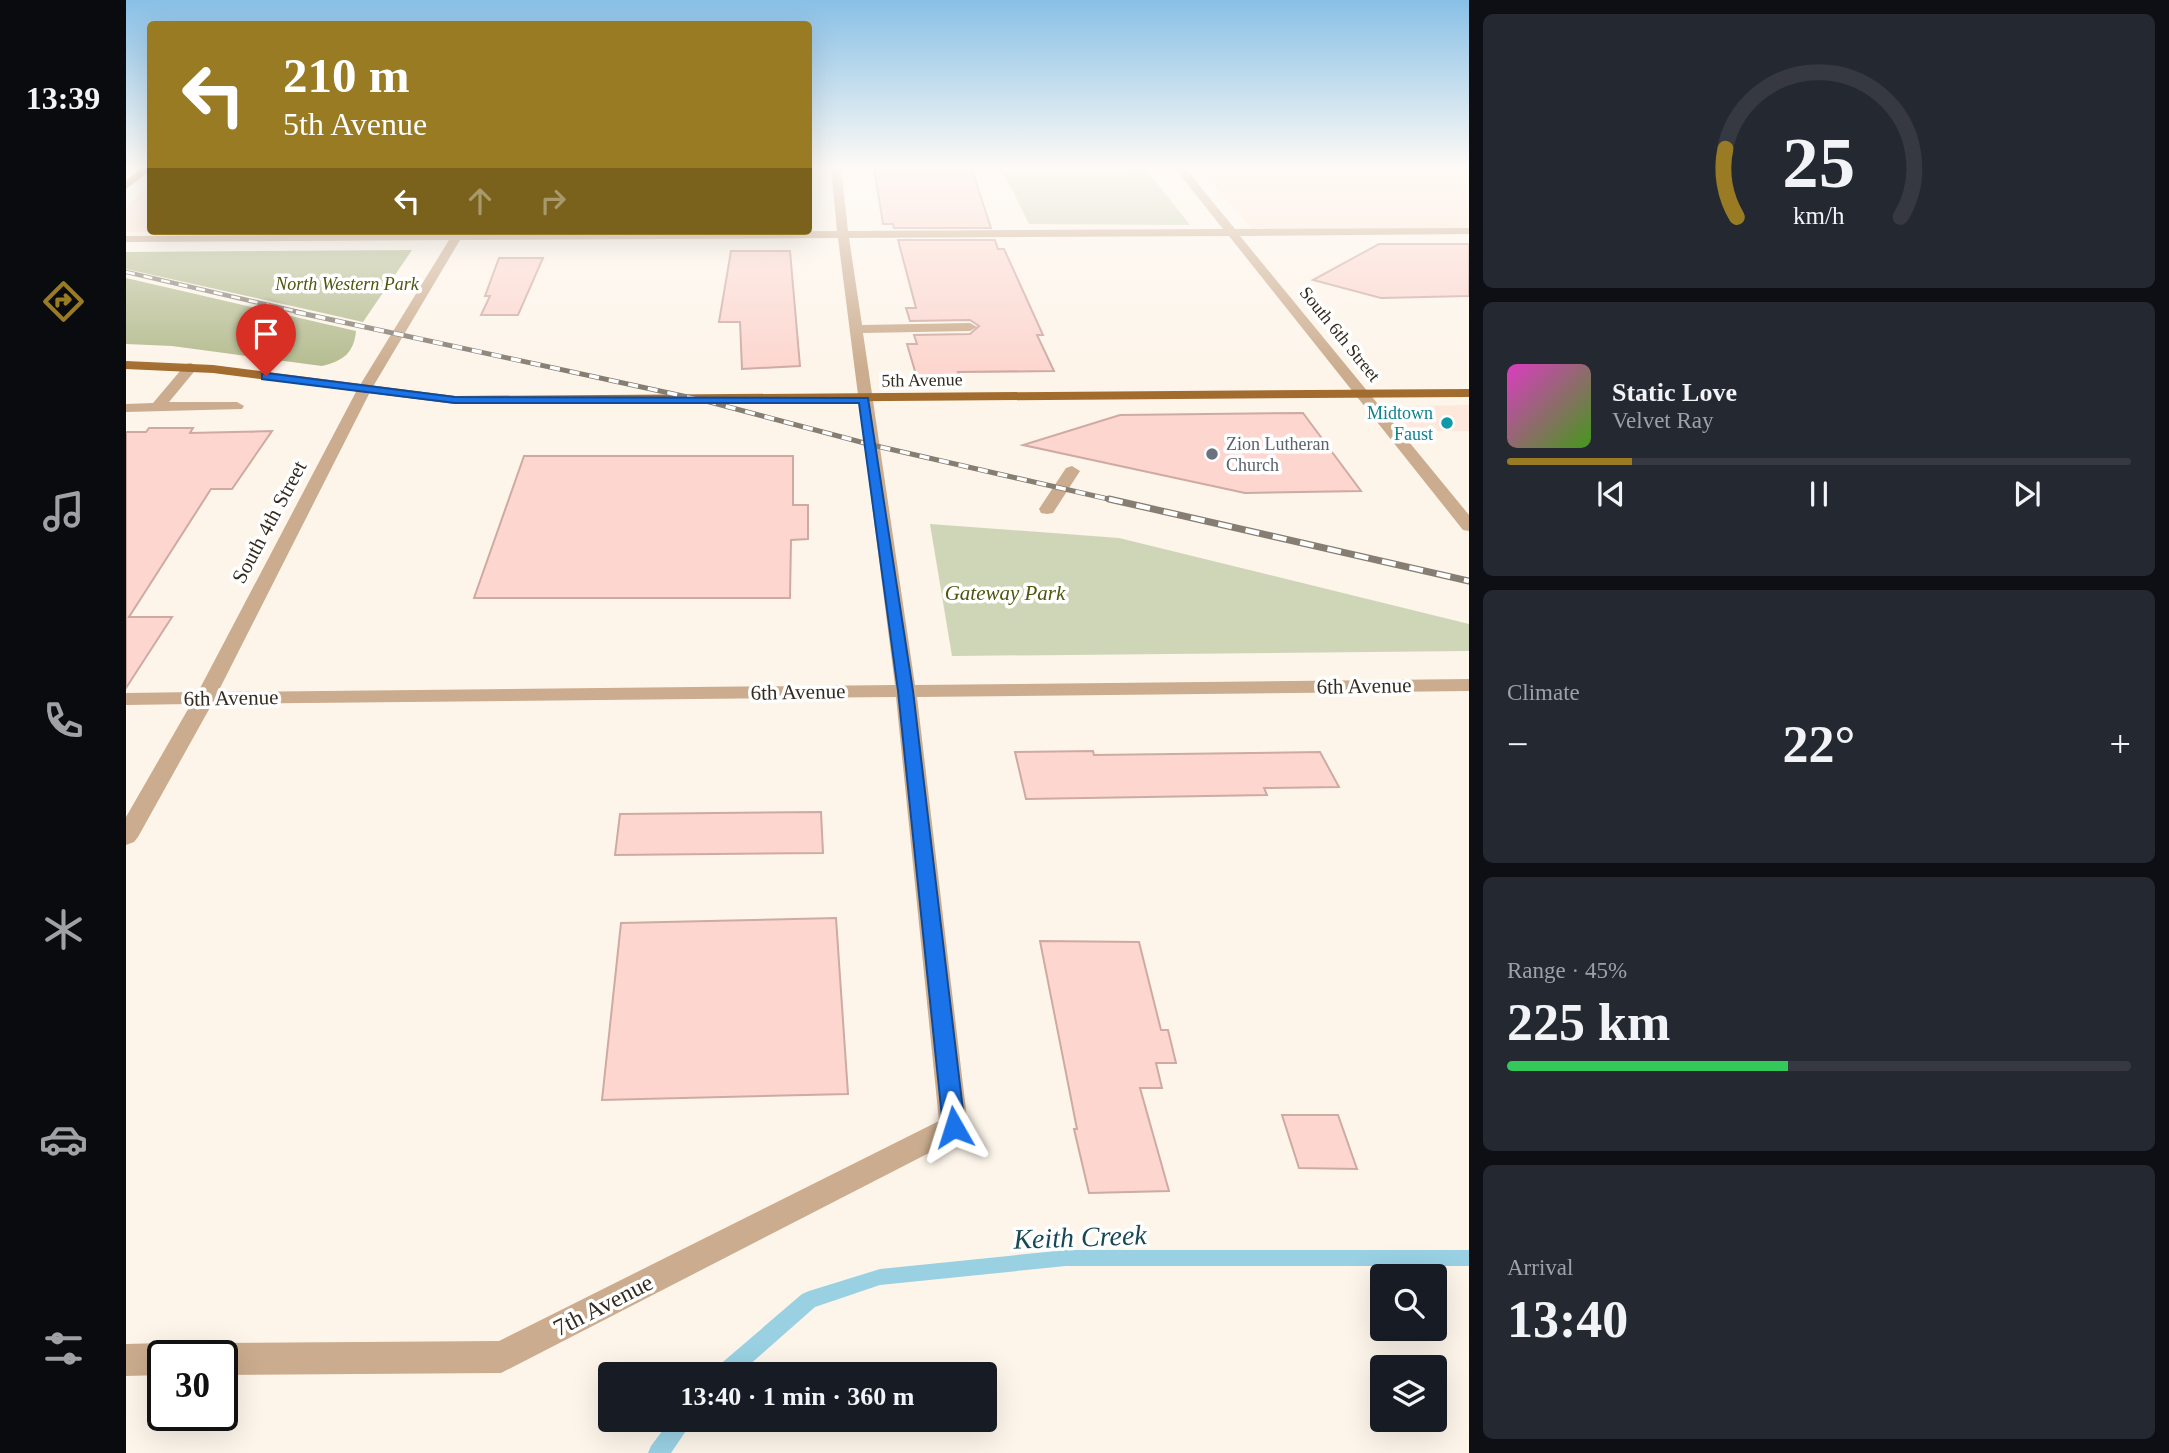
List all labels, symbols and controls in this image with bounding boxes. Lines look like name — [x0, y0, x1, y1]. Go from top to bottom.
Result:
text: 210 m — [283, 48, 410, 103]
icon: left — [168, 49, 259, 140]
text: 13:39 — [26, 80, 100, 116]
text: 5th Avenue — [283, 106, 427, 142]
text: 25 — [1783, 122, 1855, 203]
icon: left — [388, 182, 426, 220]
icon: ahead — [461, 182, 499, 220]
icon: right — [534, 182, 572, 220]
text: km/h — [1793, 202, 1845, 229]
park label: North Western Park — [274, 274, 420, 294]
icon: directions — [39, 277, 88, 326]
street label: South 6th Street — [1296, 283, 1384, 385]
pin — [236, 304, 296, 376]
icon: arrive — [247, 315, 285, 353]
street label: 5th Avenue — [881, 369, 963, 391]
text: Static Love — [1612, 378, 1737, 407]
place label: Midtown Faust — [1367, 403, 1433, 444]
text: Velvet Ray — [1612, 408, 1714, 433]
marker: Midtown Faust — [1439, 415, 1455, 431]
place label: Zion Lutheran Church — [1226, 434, 1329, 475]
marker: Zion Lutheran Church — [1204, 446, 1220, 462]
street label: South 4th Street — [227, 456, 311, 587]
icon: previous — [1592, 475, 1630, 513]
icon: pause — [1800, 475, 1838, 513]
icon: next — [2008, 475, 2046, 513]
icon: music — [39, 487, 88, 536]
park label: Gateway Park — [945, 581, 1066, 605]
street label: 6th Avenue — [1316, 673, 1412, 699]
street label: 6th Avenue — [750, 679, 846, 705]
text: Climate — [1507, 680, 1580, 705]
street label: 6th Avenue — [183, 685, 279, 711]
icon: phone — [39, 696, 88, 745]
text: 22° — [1783, 716, 1855, 773]
text: − — [1507, 723, 1528, 765]
text: + — [2110, 723, 2131, 765]
icon: climate — [39, 905, 88, 954]
text: Range · 45% — [1507, 958, 1627, 983]
text: 225 km — [1507, 994, 1670, 1051]
position arrow — [917, 1090, 991, 1164]
icon: car — [39, 1115, 88, 1164]
water label: Keith Creek — [1012, 1219, 1148, 1255]
text: Arrival — [1507, 1255, 1573, 1280]
map controls — [1370, 1264, 1447, 1432]
button: search — [1370, 1264, 1447, 1341]
street label: 7th Avenue — [549, 1269, 657, 1341]
text: 13:40 — [1507, 1291, 1628, 1348]
icon: filters — [39, 1324, 88, 1373]
speed limit sign: 30 — [147, 1340, 238, 1431]
button: layers — [1370, 1355, 1447, 1432]
text: 13:40 · 1 min · 360 m — [681, 1382, 915, 1411]

